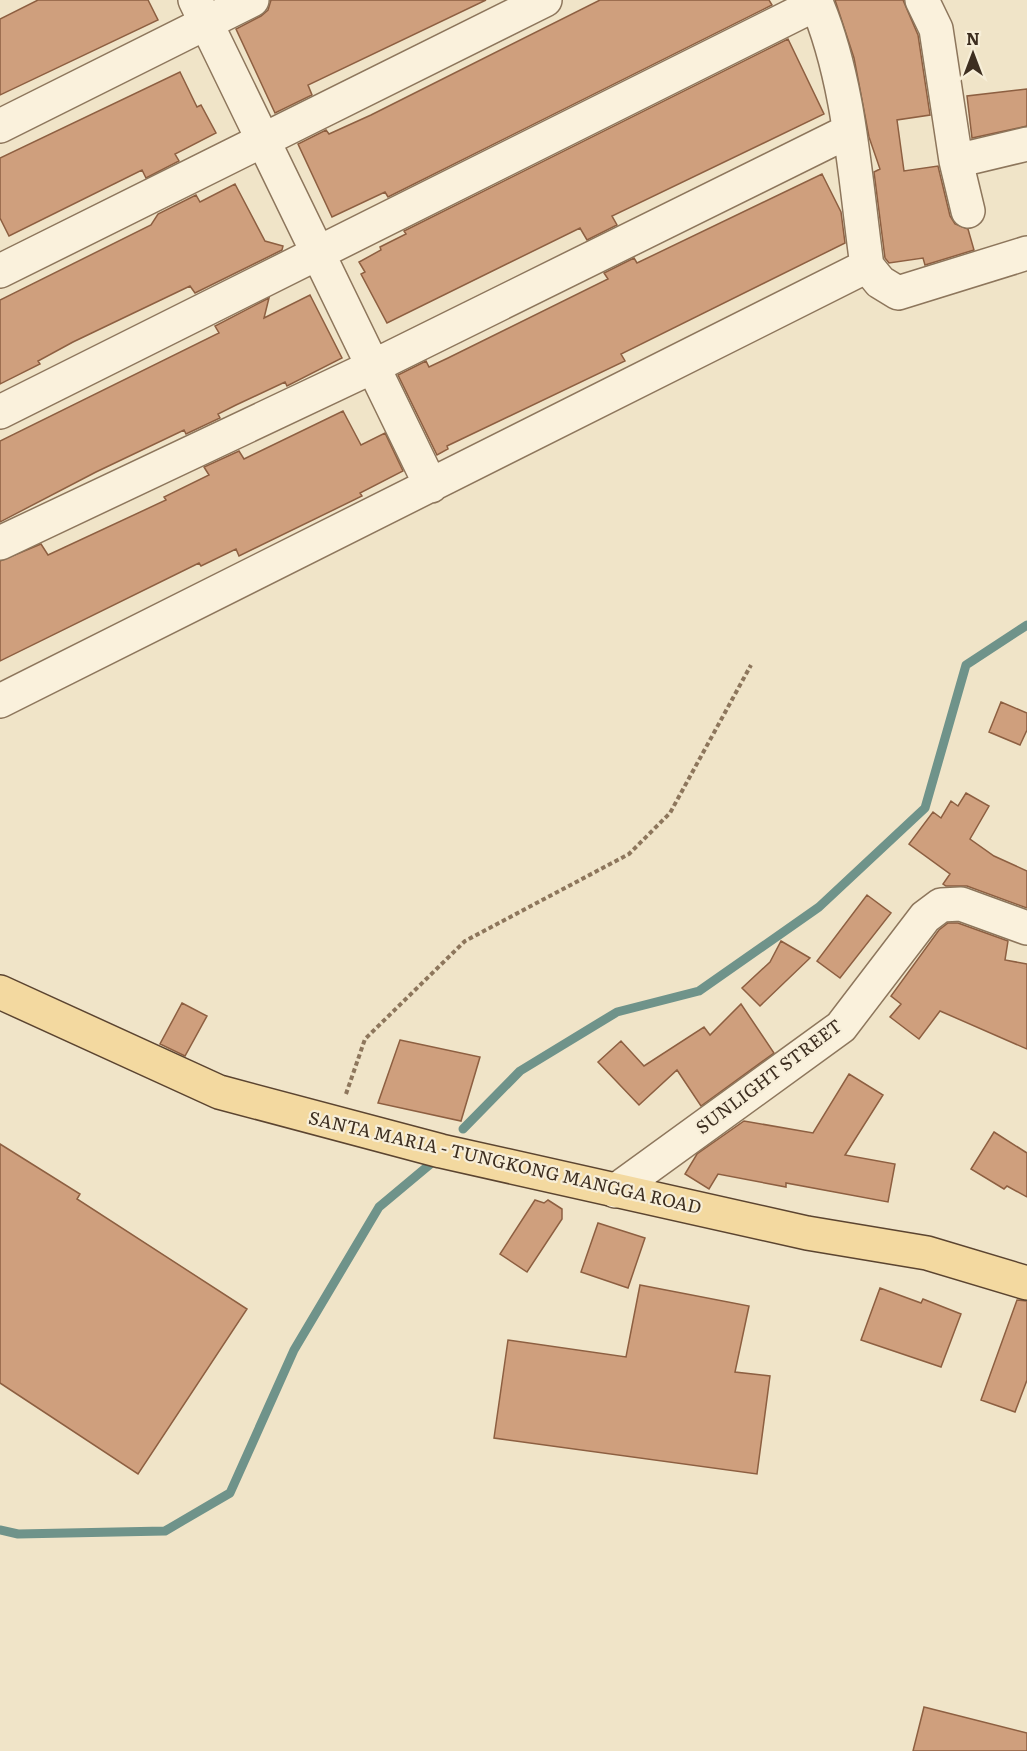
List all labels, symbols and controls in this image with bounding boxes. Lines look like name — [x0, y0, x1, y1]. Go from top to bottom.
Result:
north arrow — [943, 24, 1003, 84]
text: N — [966, 26, 980, 50]
street label: SUNLIGHT STREET — [689, 1012, 847, 1140]
street label: SANTA MARIA - TUNGKONG MANGGA ROAD — [306, 1103, 704, 1220]

